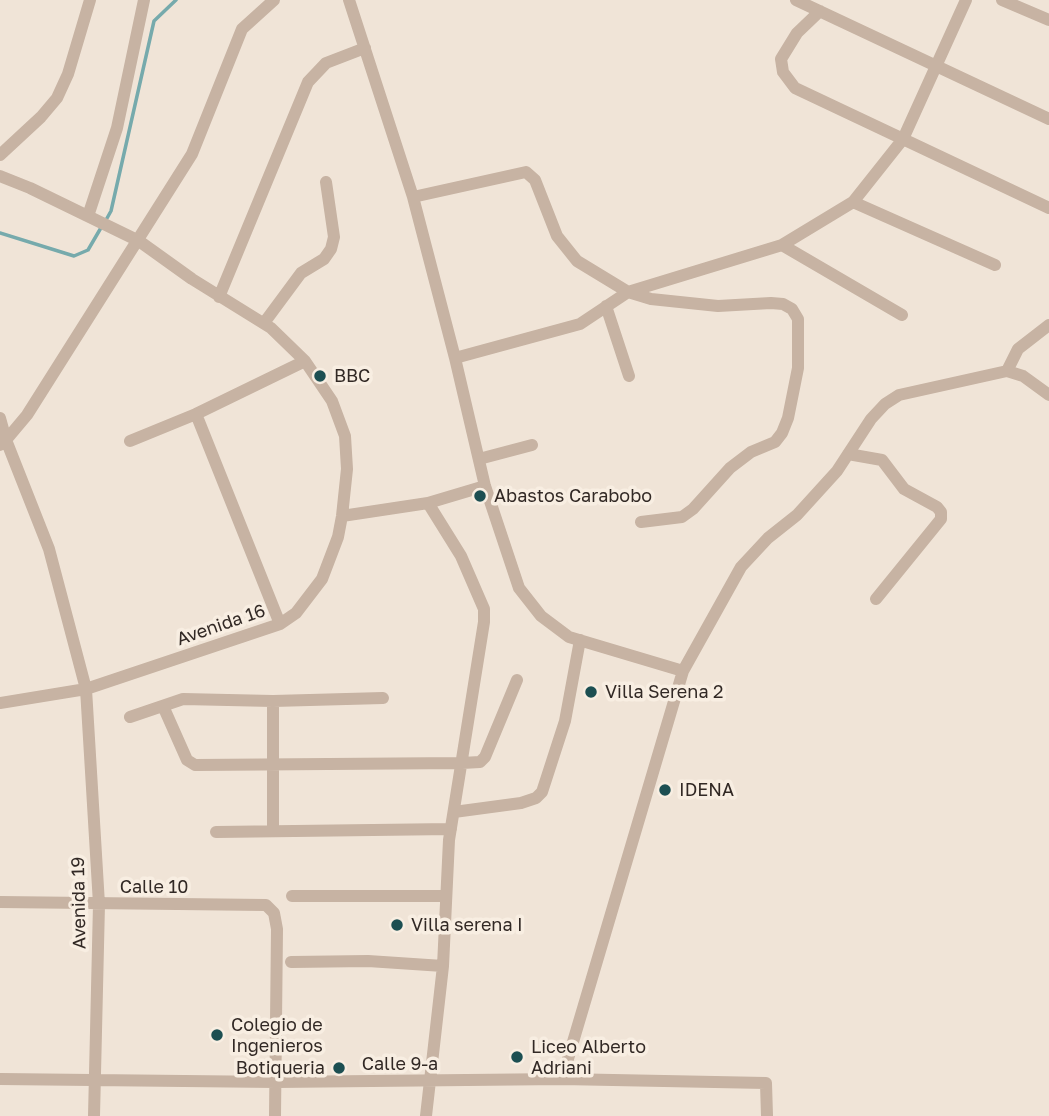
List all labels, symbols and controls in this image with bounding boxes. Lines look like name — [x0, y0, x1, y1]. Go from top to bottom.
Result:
place label: BBC — [334, 365, 370, 387]
marker: BBC — [312, 368, 328, 384]
place label: Abastos Carabobo — [494, 485, 652, 507]
marker: Abastos Carabobo — [472, 488, 488, 504]
street label: Avenida 16 — [174, 600, 268, 650]
place label: Villa Serena 2 — [605, 681, 723, 703]
marker: Villa Serena 2 — [583, 684, 599, 700]
place label: IDENA — [679, 779, 734, 801]
marker: IDENA — [657, 782, 673, 798]
street label: Avenida 19 — [67, 857, 91, 949]
street label: Calle 10 — [120, 876, 188, 898]
place label: Villa serena I — [411, 914, 523, 936]
marker: Villa serena I — [389, 917, 405, 933]
place label: Colegio de Ingenieros — [231, 1014, 323, 1056]
marker: Colegio de Ingenieros — [209, 1027, 225, 1043]
place label: Liceo Alberto Adriani — [531, 1036, 646, 1078]
marker: Liceo Alberto Adriani — [509, 1049, 525, 1065]
street label: Calle 9-a — [362, 1053, 438, 1075]
place label: Botiqueria — [236, 1057, 325, 1079]
marker: Botiqueria — [331, 1060, 347, 1076]

